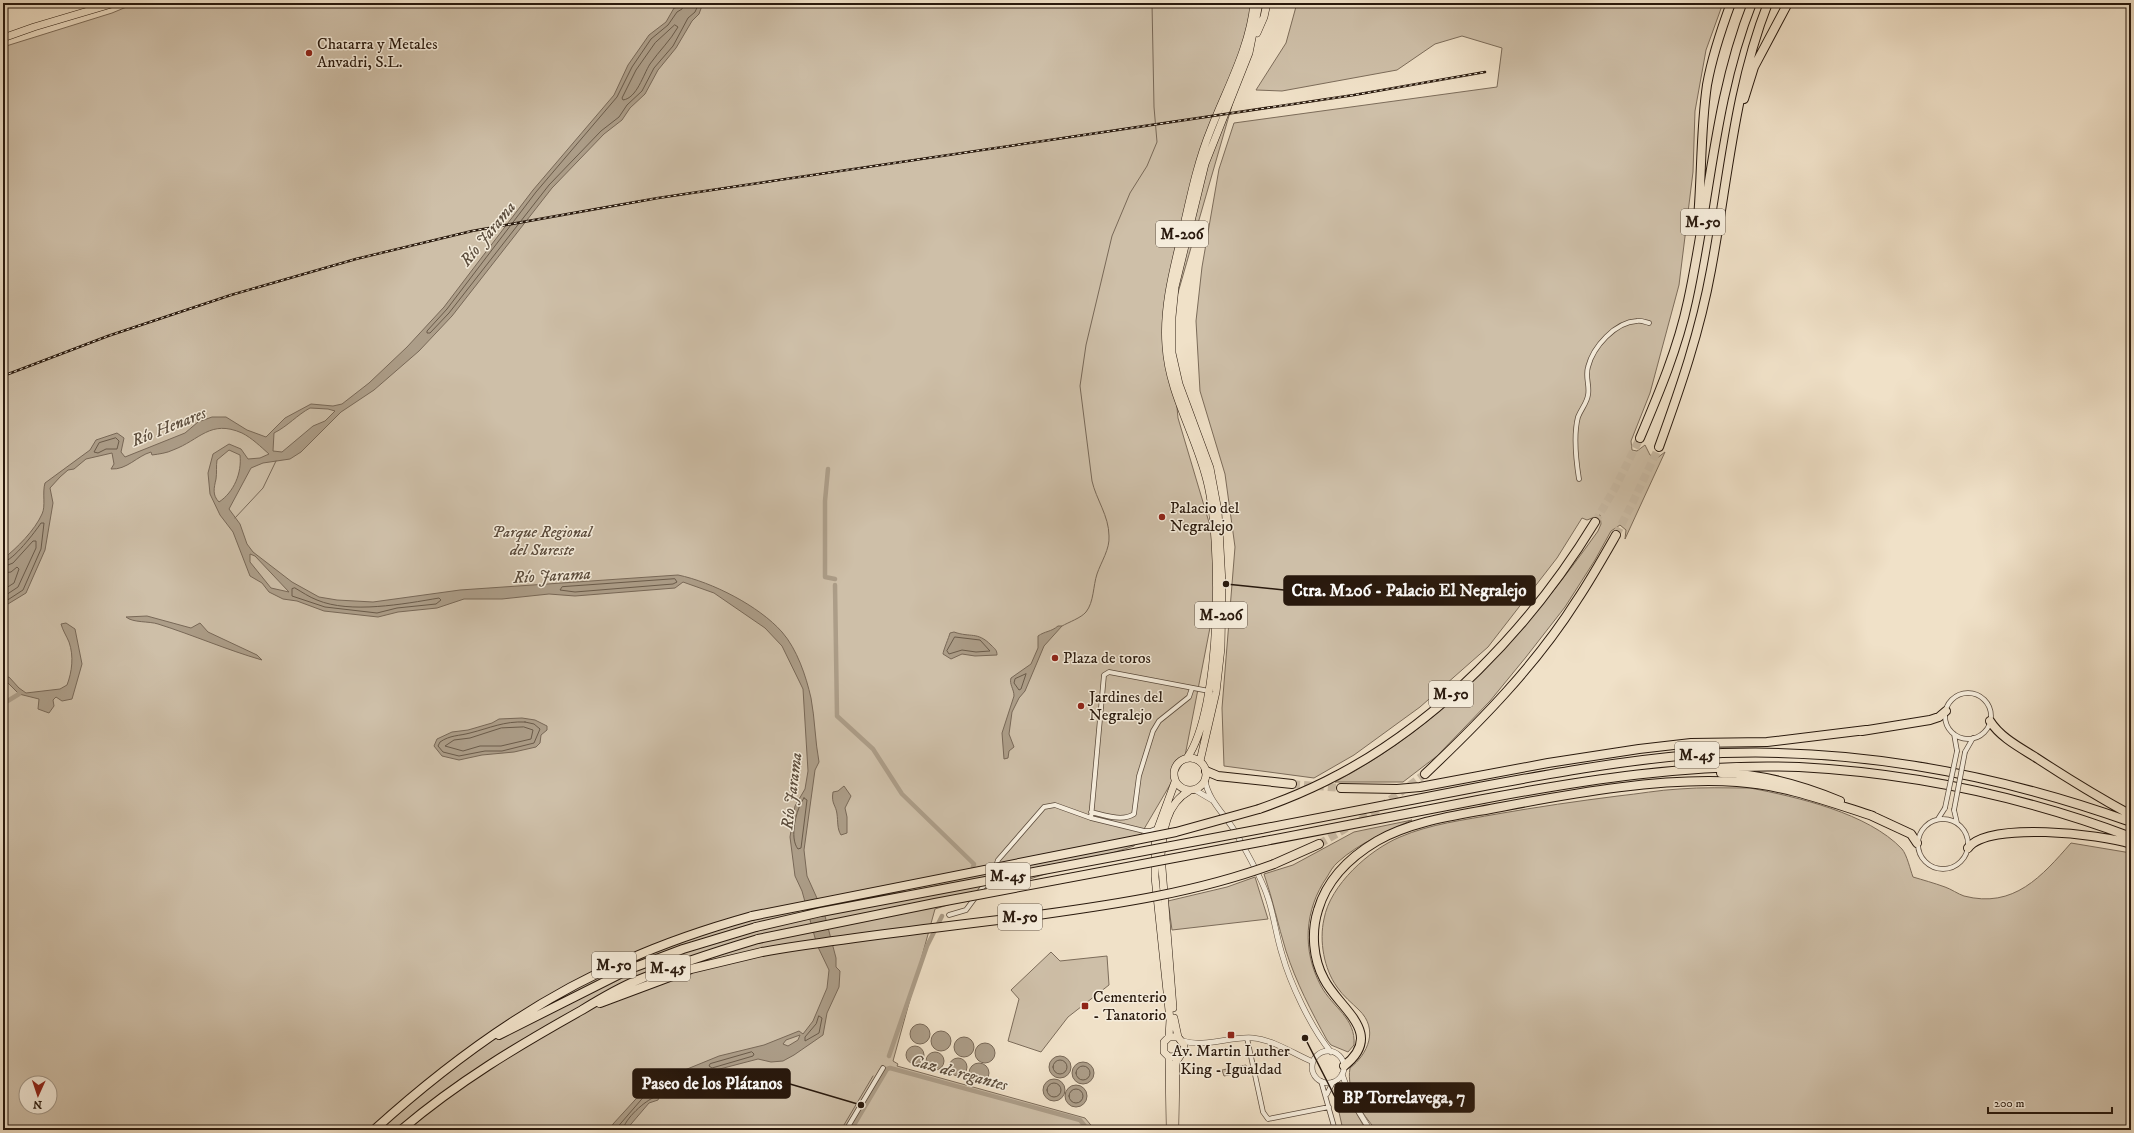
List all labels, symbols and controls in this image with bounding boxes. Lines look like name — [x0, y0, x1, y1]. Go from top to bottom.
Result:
place label: Chatarra y Metales Anvadri, S.L. — [317, 34, 438, 72]
marker: Chatarra y Metales Anvadri, S.L. — [304, 48, 314, 58]
water label: Río Jarama — [454, 197, 521, 272]
road number: M-50 — [1681, 209, 1725, 235]
road number: M-206 — [1156, 221, 1208, 247]
water label: Río Henares — [127, 402, 210, 452]
place label: Palacio del Negralejo — [1170, 498, 1240, 536]
marker: Palacio del Negralejo — [1157, 512, 1167, 522]
park label: Parque Regional del Sureste — [492, 522, 594, 560]
water label: Río Jarama — [512, 563, 591, 589]
callout: Ctra. M206 - Palacio El Negralejo — [1284, 576, 1535, 605]
text: Ctra. M206 - Palacio El Negralejo — [1292, 580, 1526, 602]
road number: M-206 — [1195, 602, 1247, 628]
place label: Plaza de toros — [1063, 648, 1151, 668]
marker: Plaza de toros — [1050, 653, 1060, 663]
road number: M-50 — [1429, 681, 1473, 707]
place label: Jardines del Negralejo — [1087, 687, 1163, 725]
marker: Jardines del Negralejo — [1076, 701, 1086, 711]
road number: M-45 — [1675, 742, 1719, 768]
water label: Río Jarama — [776, 751, 808, 832]
road number: M-45 — [986, 863, 1030, 889]
road number: M-50 — [998, 904, 1042, 930]
road number: M-50 — [592, 952, 636, 978]
road number: M-45 — [646, 955, 690, 981]
place label: Cementerio - Tanatorio — [1093, 987, 1167, 1025]
marker: Cementerio - Tanatorio — [1080, 1001, 1090, 1011]
marker: Av. Martin Luther King - Igualdad — [1226, 1030, 1236, 1040]
place label: Av. Martin Luther King - Igualdad — [1172, 1041, 1290, 1079]
water label: Caz de regantes — [908, 1050, 1011, 1097]
callout: Paseo de los Plátanos — [633, 1069, 790, 1098]
text: Paseo de los Plátanos — [641, 1073, 783, 1095]
north arrow — [18, 1075, 58, 1115]
callout: BP Torrelavega, 7 — [1335, 1083, 1474, 1112]
text: BP Torrelavega, 7 — [1343, 1087, 1465, 1109]
scale bar — [1988, 1089, 2112, 1115]
text: 200 m — [1994, 1096, 2024, 1111]
text: N — [33, 1097, 42, 1111]

